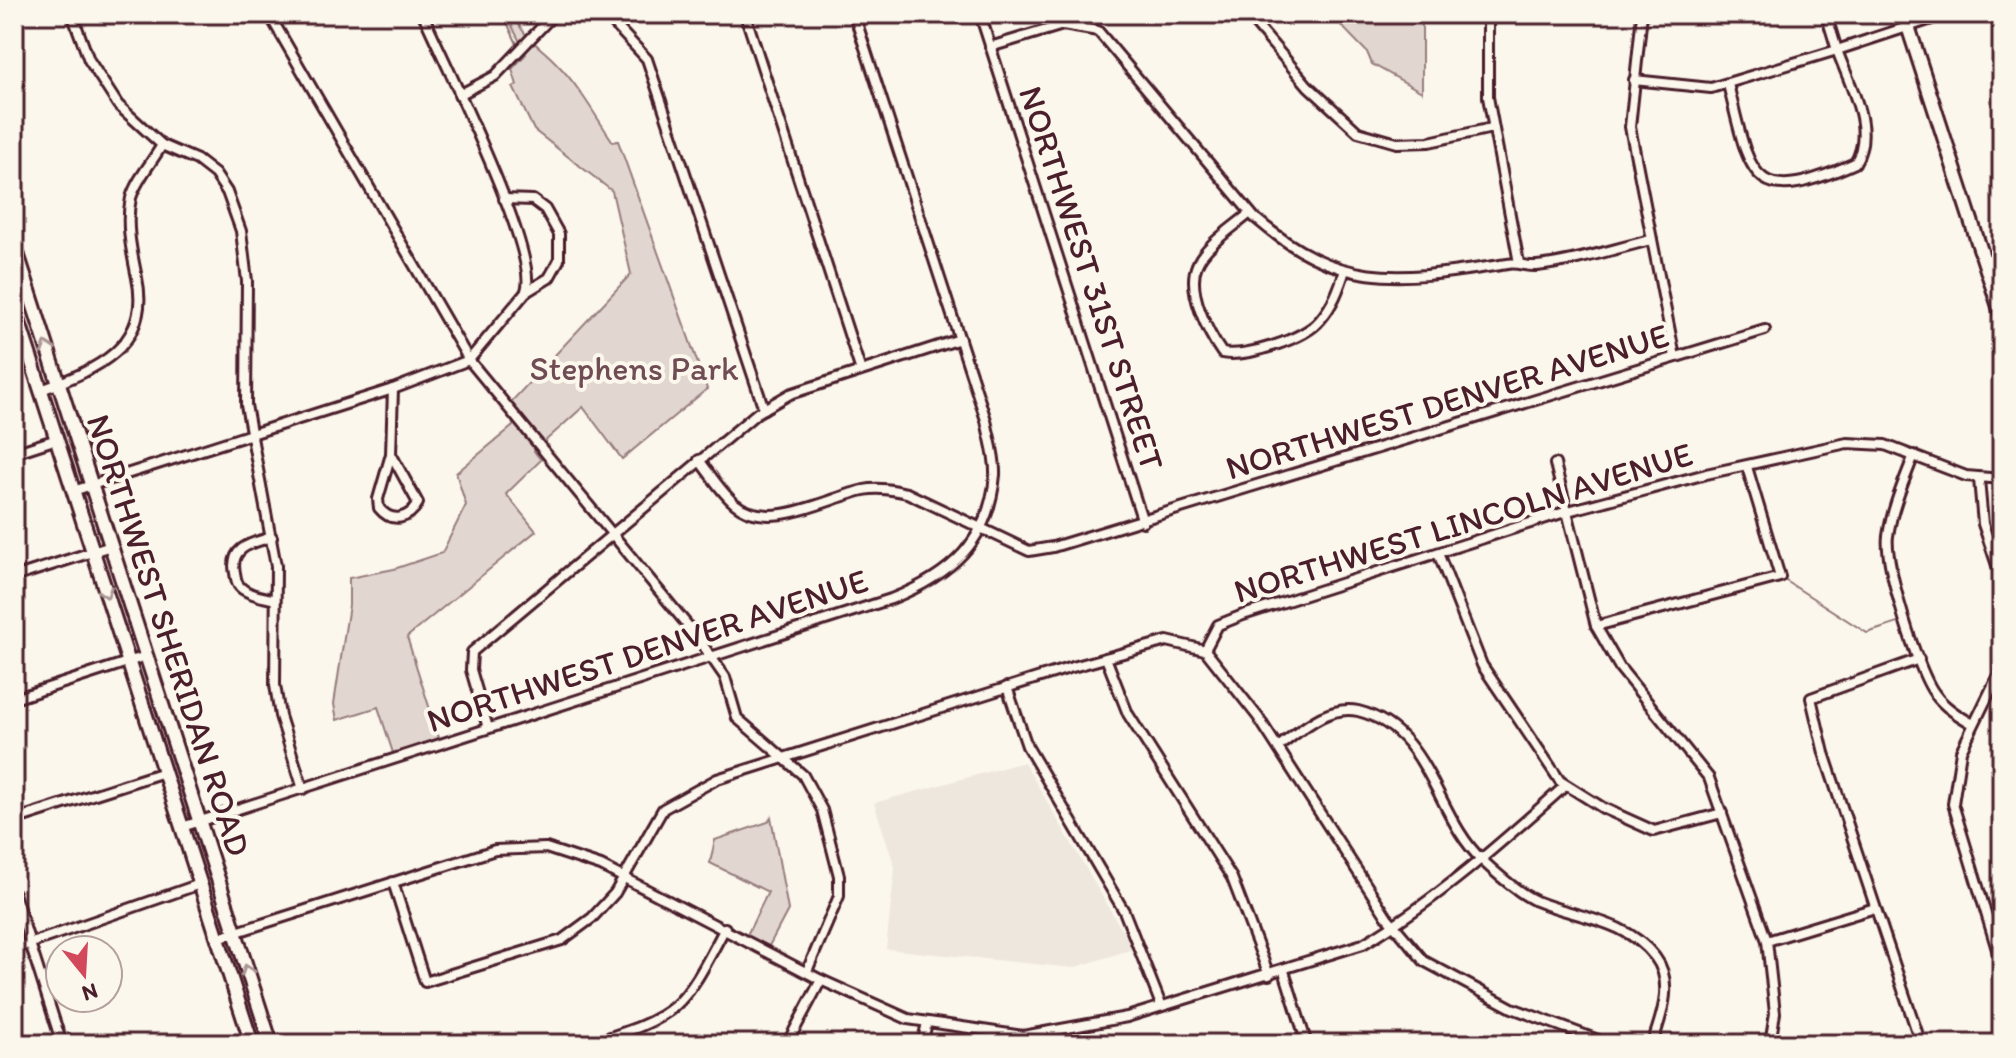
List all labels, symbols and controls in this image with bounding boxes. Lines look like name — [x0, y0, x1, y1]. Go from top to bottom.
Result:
street label: NORTHWEST 31ST STREET — [1010, 81, 1173, 475]
street label: NORTHWEST DENVER AVENUE — [1221, 314, 1674, 489]
one-way arrow — [40, 341, 56, 354]
park label: Stephens Park — [529, 348, 739, 389]
street label: NORTHWEST SHERIDAN ROAD — [78, 409, 259, 861]
street label: NORTHWEST LINCOLN AVENUE — [1229, 433, 1697, 612]
street label: NORTHWEST DENVER AVENUE — [421, 560, 873, 741]
one-way arrow — [97, 586, 113, 600]
north arrow — [44, 934, 124, 1014]
one-way arrow — [240, 964, 256, 977]
text: N — [79, 977, 101, 1008]

